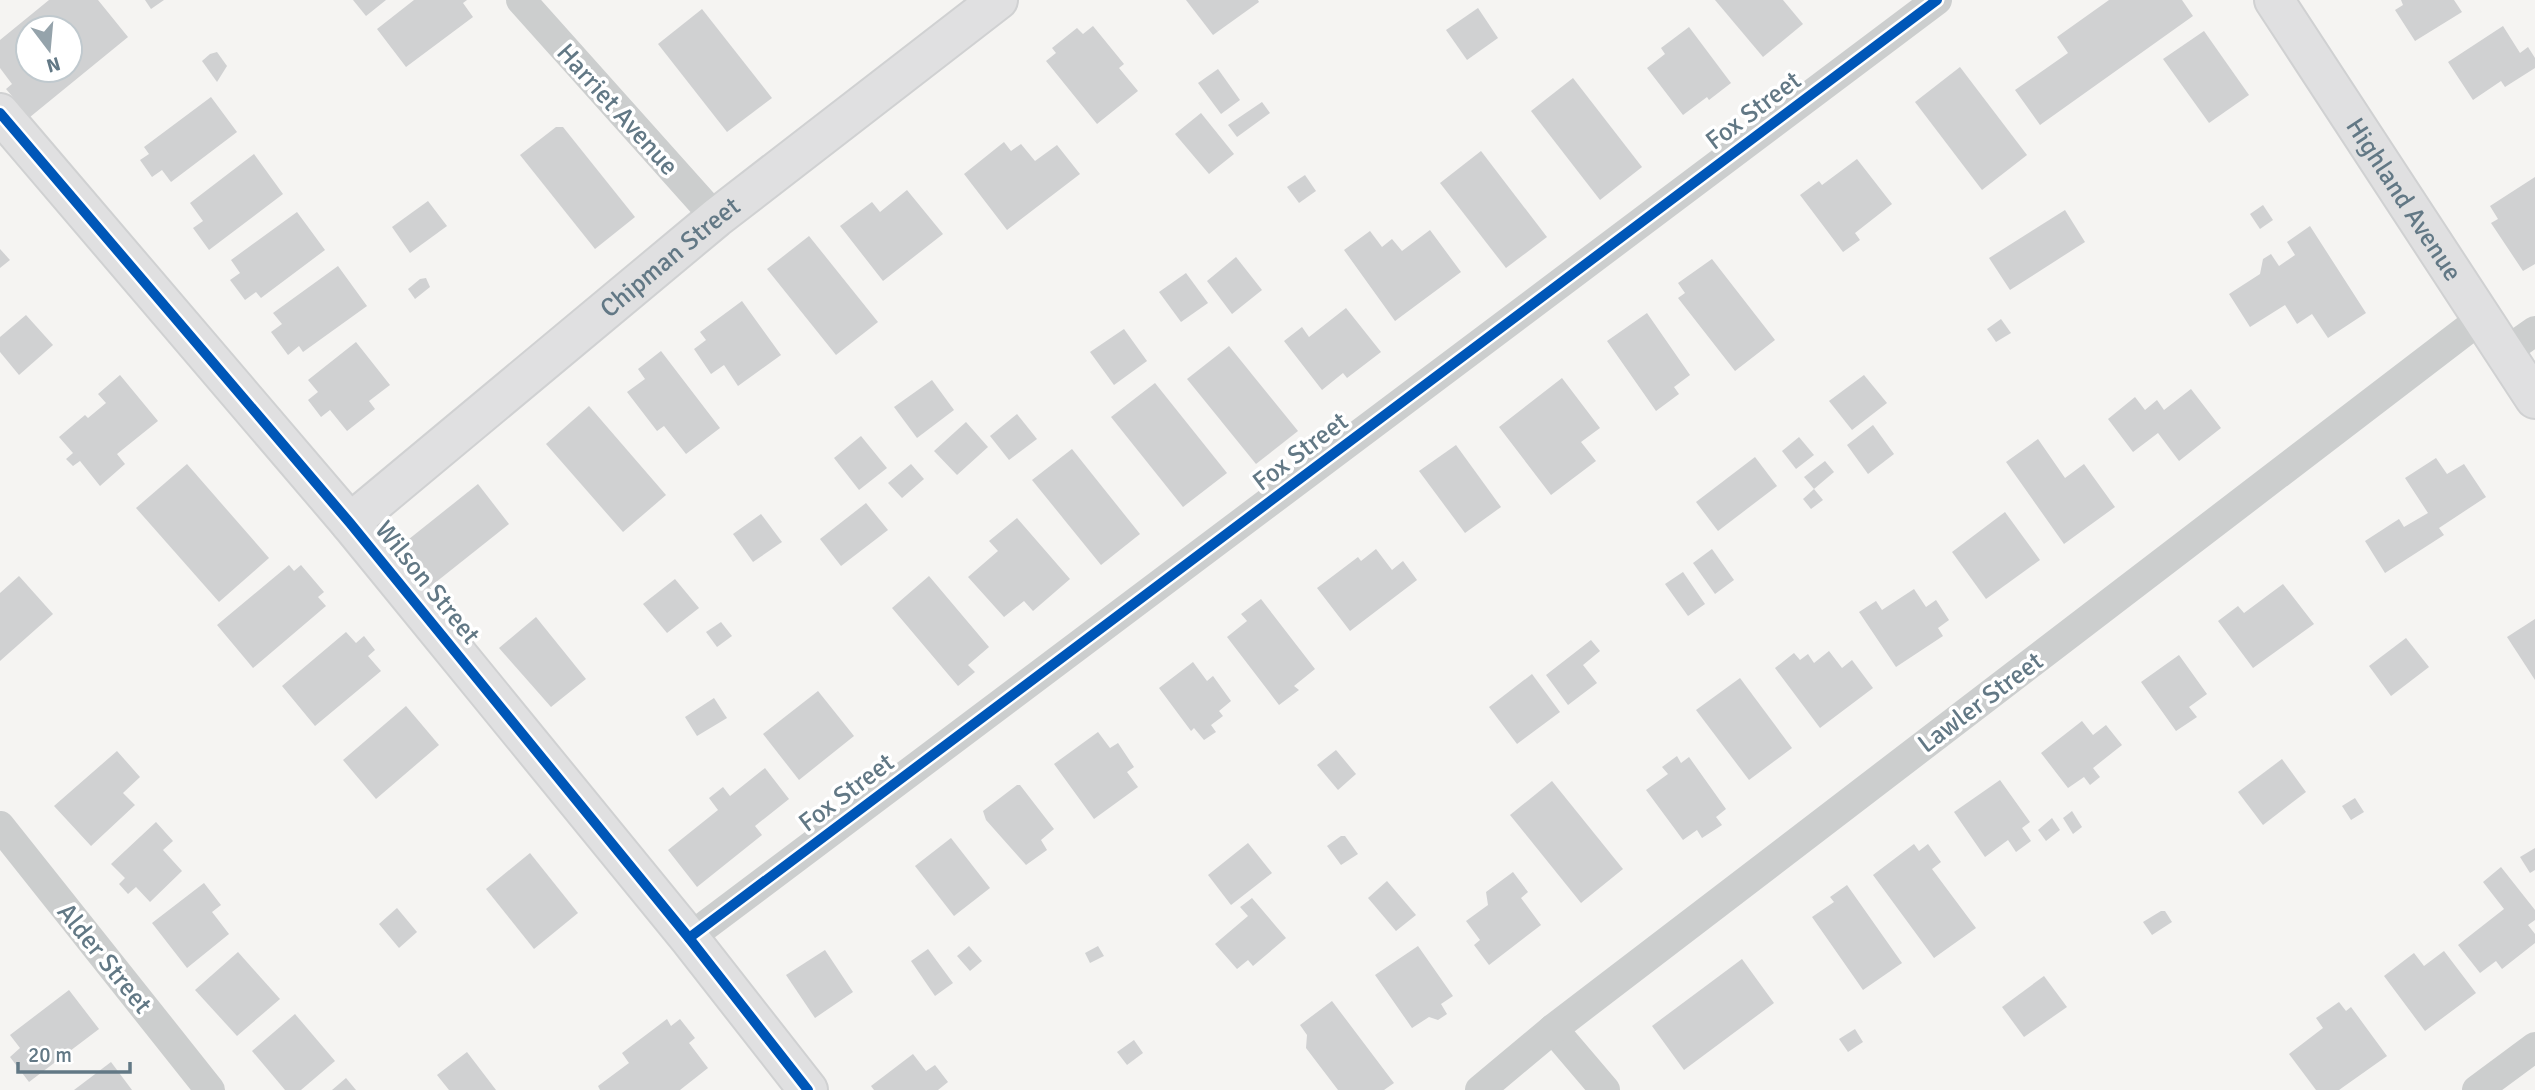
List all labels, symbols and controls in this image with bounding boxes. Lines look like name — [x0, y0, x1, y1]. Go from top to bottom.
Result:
north arrow — [14, 14, 84, 84]
street label: Harriet Avenue — [550, 37, 685, 182]
text: N — [44, 51, 63, 78]
street label: Fox Street — [1700, 65, 1808, 157]
street label: Highland Avenue — [2338, 112, 2468, 287]
street label: Chipman Street — [594, 190, 747, 325]
street label: Fox Street — [1247, 406, 1355, 498]
street label: Wilson Street — [368, 515, 487, 651]
street label: Lawler Street — [1912, 645, 2049, 760]
street label: Fox Street — [793, 747, 901, 839]
street label: Alder Street — [50, 897, 158, 1020]
scale bar — [18, 1030, 130, 1074]
text: 20 m — [28, 1042, 72, 1068]

